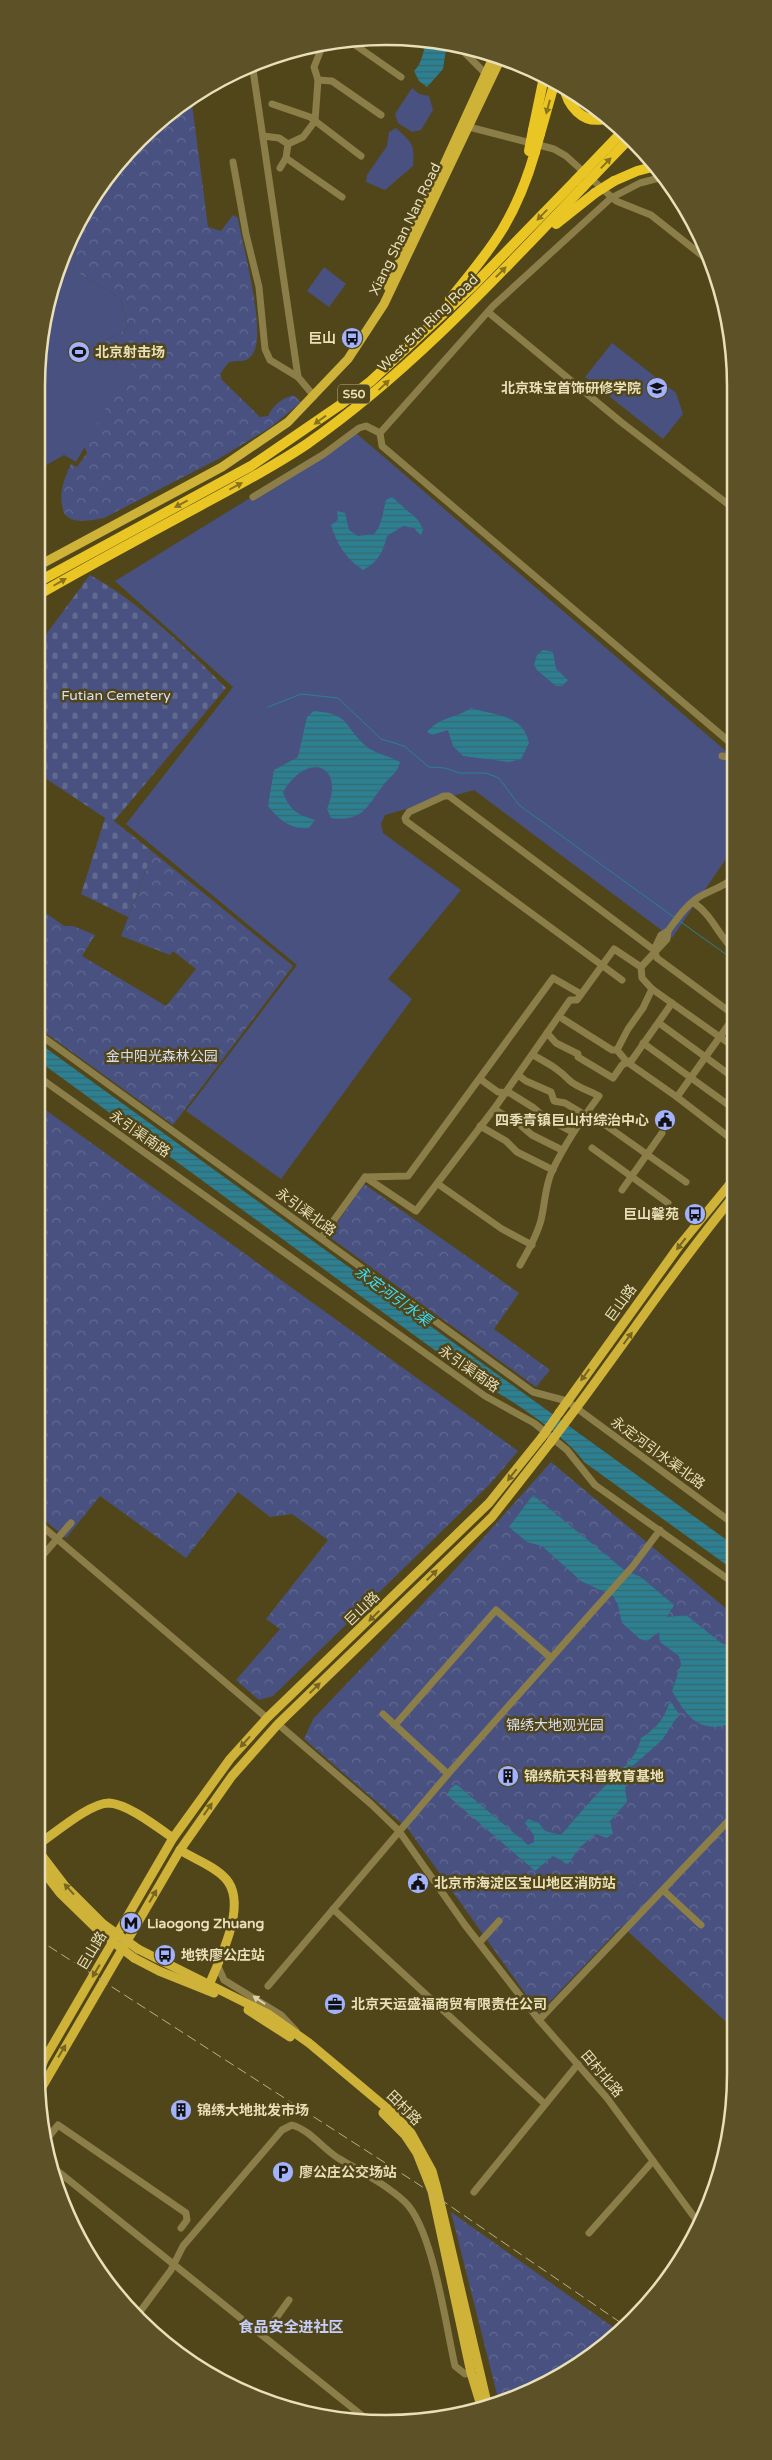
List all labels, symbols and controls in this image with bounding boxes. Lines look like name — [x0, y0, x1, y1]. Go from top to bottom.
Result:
one-way arrow — [543, 100, 551, 115]
one-way arrow — [600, 157, 612, 169]
street label: Xiang Shan Nan Road — [366, 160, 444, 298]
one-way arrow — [536, 209, 548, 221]
one-way arrow — [495, 266, 507, 278]
street label: West 5th Ring Road — [374, 271, 482, 375]
bus stop icon: 巨山 — [340, 326, 364, 350]
place label: 巨山 — [308, 330, 336, 347]
sports icon: 北京射击场 — [67, 340, 91, 364]
place label: 北京射击场 — [95, 344, 165, 361]
school or university icon: 北京珠宝首饰研修学院 — [645, 376, 669, 400]
one-way arrow — [377, 379, 390, 390]
place label: 北京珠宝首饰研修学院 — [501, 380, 641, 397]
road number: S50 — [338, 384, 370, 404]
one-way arrow — [313, 415, 327, 425]
one-way arrow — [229, 482, 243, 491]
one-way arrow — [173, 500, 188, 508]
one-way arrow — [54, 578, 67, 587]
park label: Futian Cemetery — [61, 687, 171, 704]
park label: 金中阳光森林公园 — [106, 1048, 218, 1065]
street label: 永引渠南路 — [106, 1107, 174, 1161]
public building icon: 四季青镇巨山村综治中心 — [653, 1108, 677, 1132]
place label: 四季青镇巨山村综治中心 — [495, 1112, 649, 1129]
street label: 永引渠北路 — [273, 1185, 339, 1239]
bus stop icon: 巨山馨苑 — [683, 1202, 707, 1226]
place label: 巨山馨苑 — [623, 1206, 679, 1223]
one-way arrow — [676, 1237, 686, 1251]
water label: 永定河引水渠 — [351, 1262, 436, 1331]
street label: 巨山路 — [602, 1281, 640, 1325]
one-way arrow — [623, 1331, 633, 1345]
street label: 永引渠南路 — [435, 1342, 503, 1396]
one-way arrow — [580, 1368, 591, 1381]
street label: 永定河引水渠北路 — [608, 1413, 708, 1493]
one-way arrow — [507, 1468, 517, 1482]
one-way arrow — [426, 1569, 438, 1581]
street label: 巨山路 — [341, 1588, 383, 1630]
one-way arrow — [368, 1610, 380, 1622]
one-way arrow — [309, 1682, 321, 1694]
park label: 锦绣大地观光园 — [506, 1717, 604, 1734]
one-way arrow — [239, 1735, 251, 1747]
building icon: 锦绣航天科普教育基地 — [496, 1764, 520, 1788]
place label: 锦绣航天科普教育基地 — [524, 1768, 664, 1785]
one-way arrow — [203, 1802, 213, 1816]
public building icon: 北京市海淀区宝山地区消防站 — [406, 1871, 430, 1895]
place label: 北京市海淀区宝山地区消防站 — [434, 1875, 616, 1892]
one-way arrow — [63, 1884, 75, 1896]
one-way arrow — [149, 1890, 158, 1903]
metro station icon: Liaogong Zhuang — [119, 1911, 143, 1935]
place label: Liaogong Zhuang — [147, 1915, 265, 1932]
street label: 巨山路 — [74, 1929, 110, 1973]
bus stop icon: 地铁廖公庄站 — [153, 1943, 177, 1967]
place label: 地铁廖公庄站 — [181, 1947, 265, 1964]
one-way arrow — [92, 1965, 101, 1978]
office icon: 北京天运盛福商贸有限责任公司 — [323, 1992, 347, 2016]
one-way arrow — [252, 1995, 266, 2005]
place label: 北京天运盛福商贸有限责任公司 — [351, 1996, 547, 2013]
one-way arrow — [57, 2044, 66, 2057]
street label: 田村北路 — [577, 2047, 627, 2101]
street label: 田村路 — [383, 2087, 425, 2129]
building icon: 锦绣大地批发市场 — [169, 2098, 193, 2122]
place label: 锦绣大地批发市场 — [197, 2102, 309, 2119]
parking icon: 廖公庄公交场站 — [271, 2160, 295, 2184]
place label: 廖公庄公交场站 — [299, 2164, 397, 2181]
district label: 食品安全进社区 — [238, 2318, 344, 2336]

